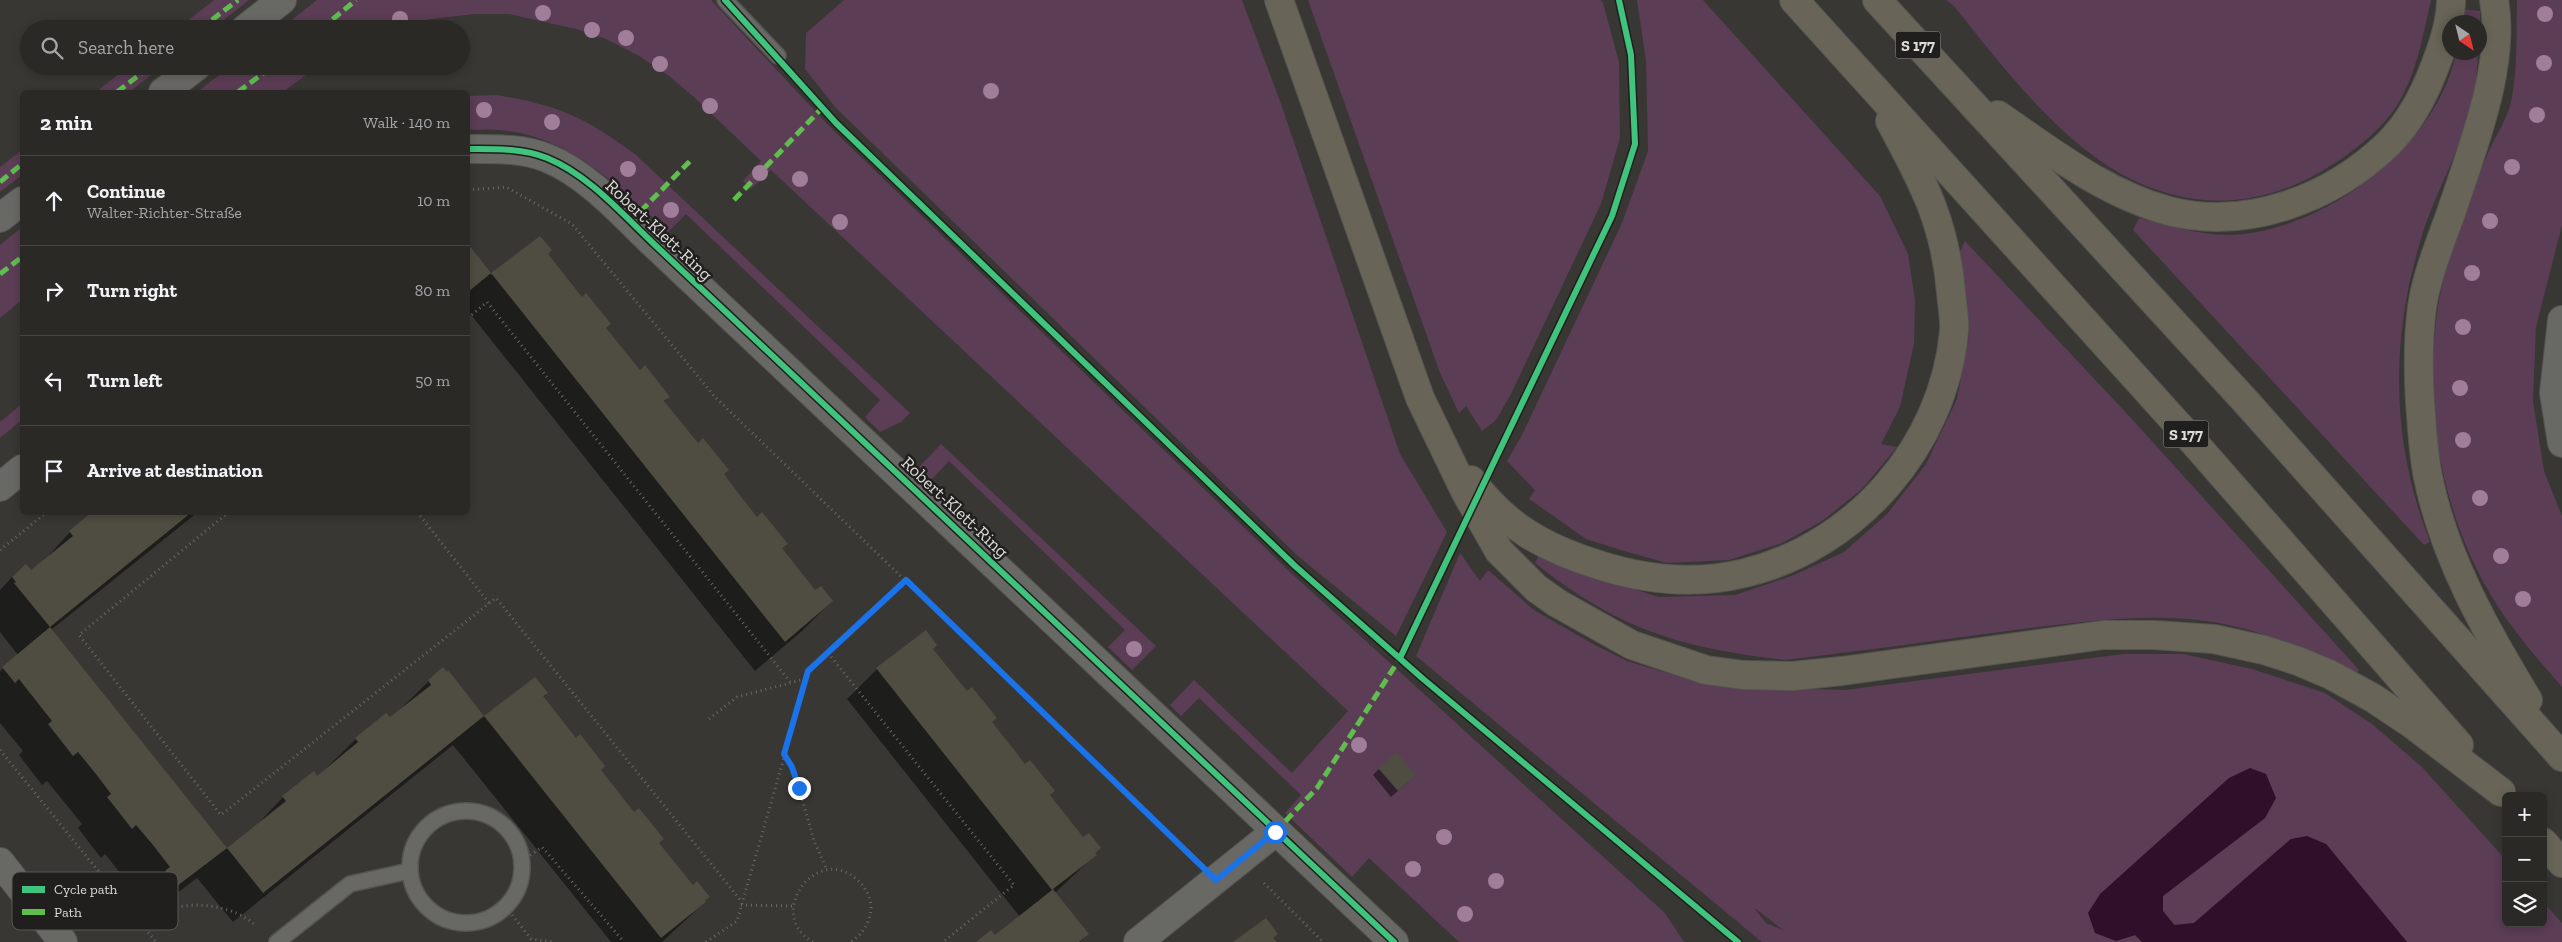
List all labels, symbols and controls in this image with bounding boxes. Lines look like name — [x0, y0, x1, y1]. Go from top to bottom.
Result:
north arrow — [2442, 15, 2487, 60]
search box — [20, 20, 470, 75]
road number: S 177 — [1896, 32, 1940, 58]
icon: search — [38, 34, 66, 62]
text: Search here — [78, 36, 174, 59]
text: 2 min — [40, 110, 92, 135]
text: Walk · 140 m — [363, 113, 450, 132]
street label: Robert-Klett-Ring — [601, 175, 717, 285]
text: Continue — [87, 180, 165, 203]
icon: ahead — [40, 187, 68, 215]
text: 10 m — [417, 191, 450, 210]
text: Walter-Richter-Straße — [87, 203, 242, 222]
icon: right — [40, 277, 68, 305]
text: Turn right — [87, 279, 177, 302]
text: 80 m — [415, 281, 450, 300]
icon: left — [40, 367, 68, 395]
text: Turn left — [87, 369, 162, 392]
text: 50 m — [415, 371, 450, 390]
road number: S 177 — [2164, 420, 2208, 448]
street label: Robert-Klett-Ring — [897, 452, 1013, 562]
icon: arrive — [40, 457, 68, 485]
text: Arrive at destination — [87, 459, 263, 482]
route end — [788, 777, 811, 800]
map controls — [2502, 792, 2547, 927]
button: + — [2502, 792, 2547, 837]
route start — [1264, 821, 1287, 844]
button: − — [2502, 837, 2547, 882]
legend — [12, 872, 178, 930]
text: Cycle path — [54, 881, 118, 898]
button: layers — [2502, 882, 2547, 927]
text: Path — [54, 904, 82, 921]

